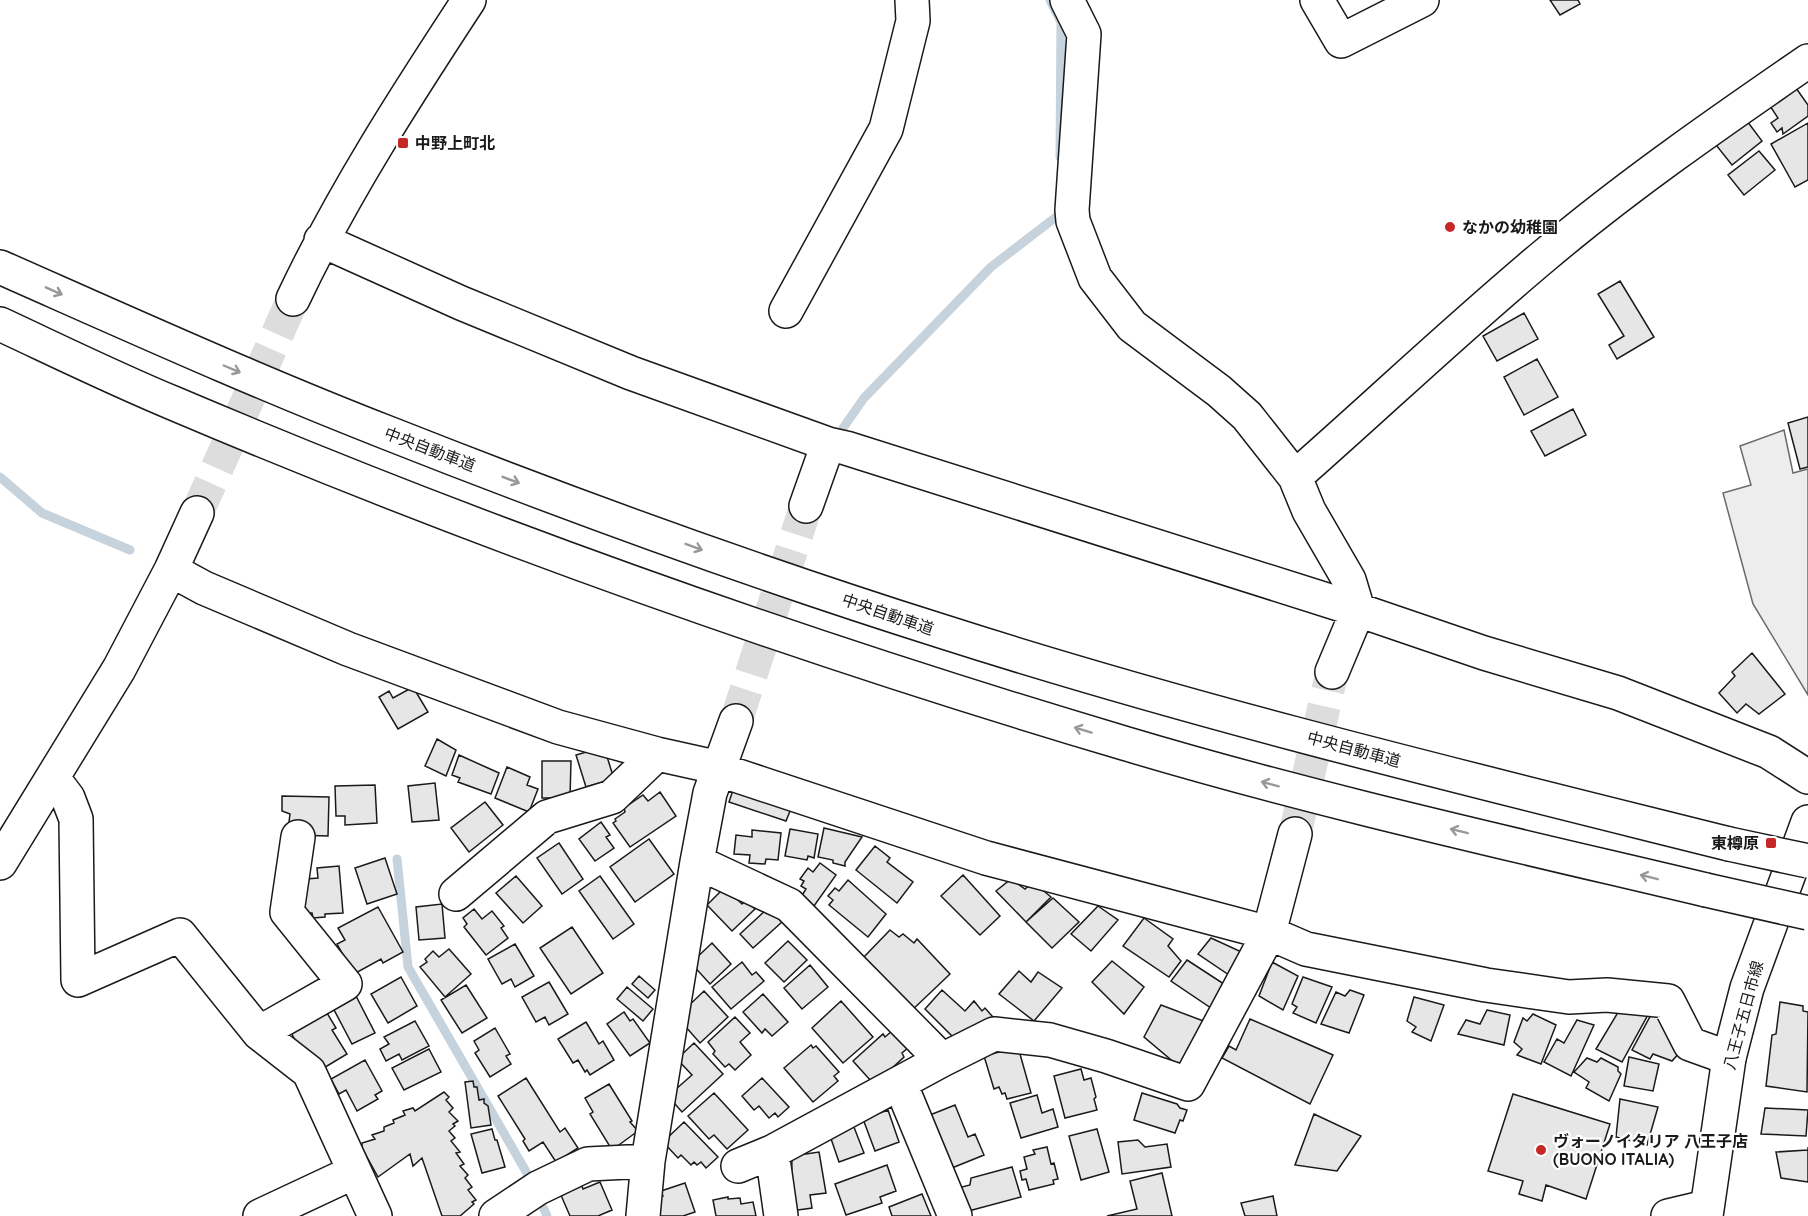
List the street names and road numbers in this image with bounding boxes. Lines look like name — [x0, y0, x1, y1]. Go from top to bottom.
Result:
street label: 中央自動車道 — [382, 422, 478, 476]
street label: 中央自動車道 — [839, 589, 937, 639]
street label: 中央自動車道 — [1305, 727, 1403, 771]
street label: 八王子五日市線 — [1719, 958, 1767, 1072]

